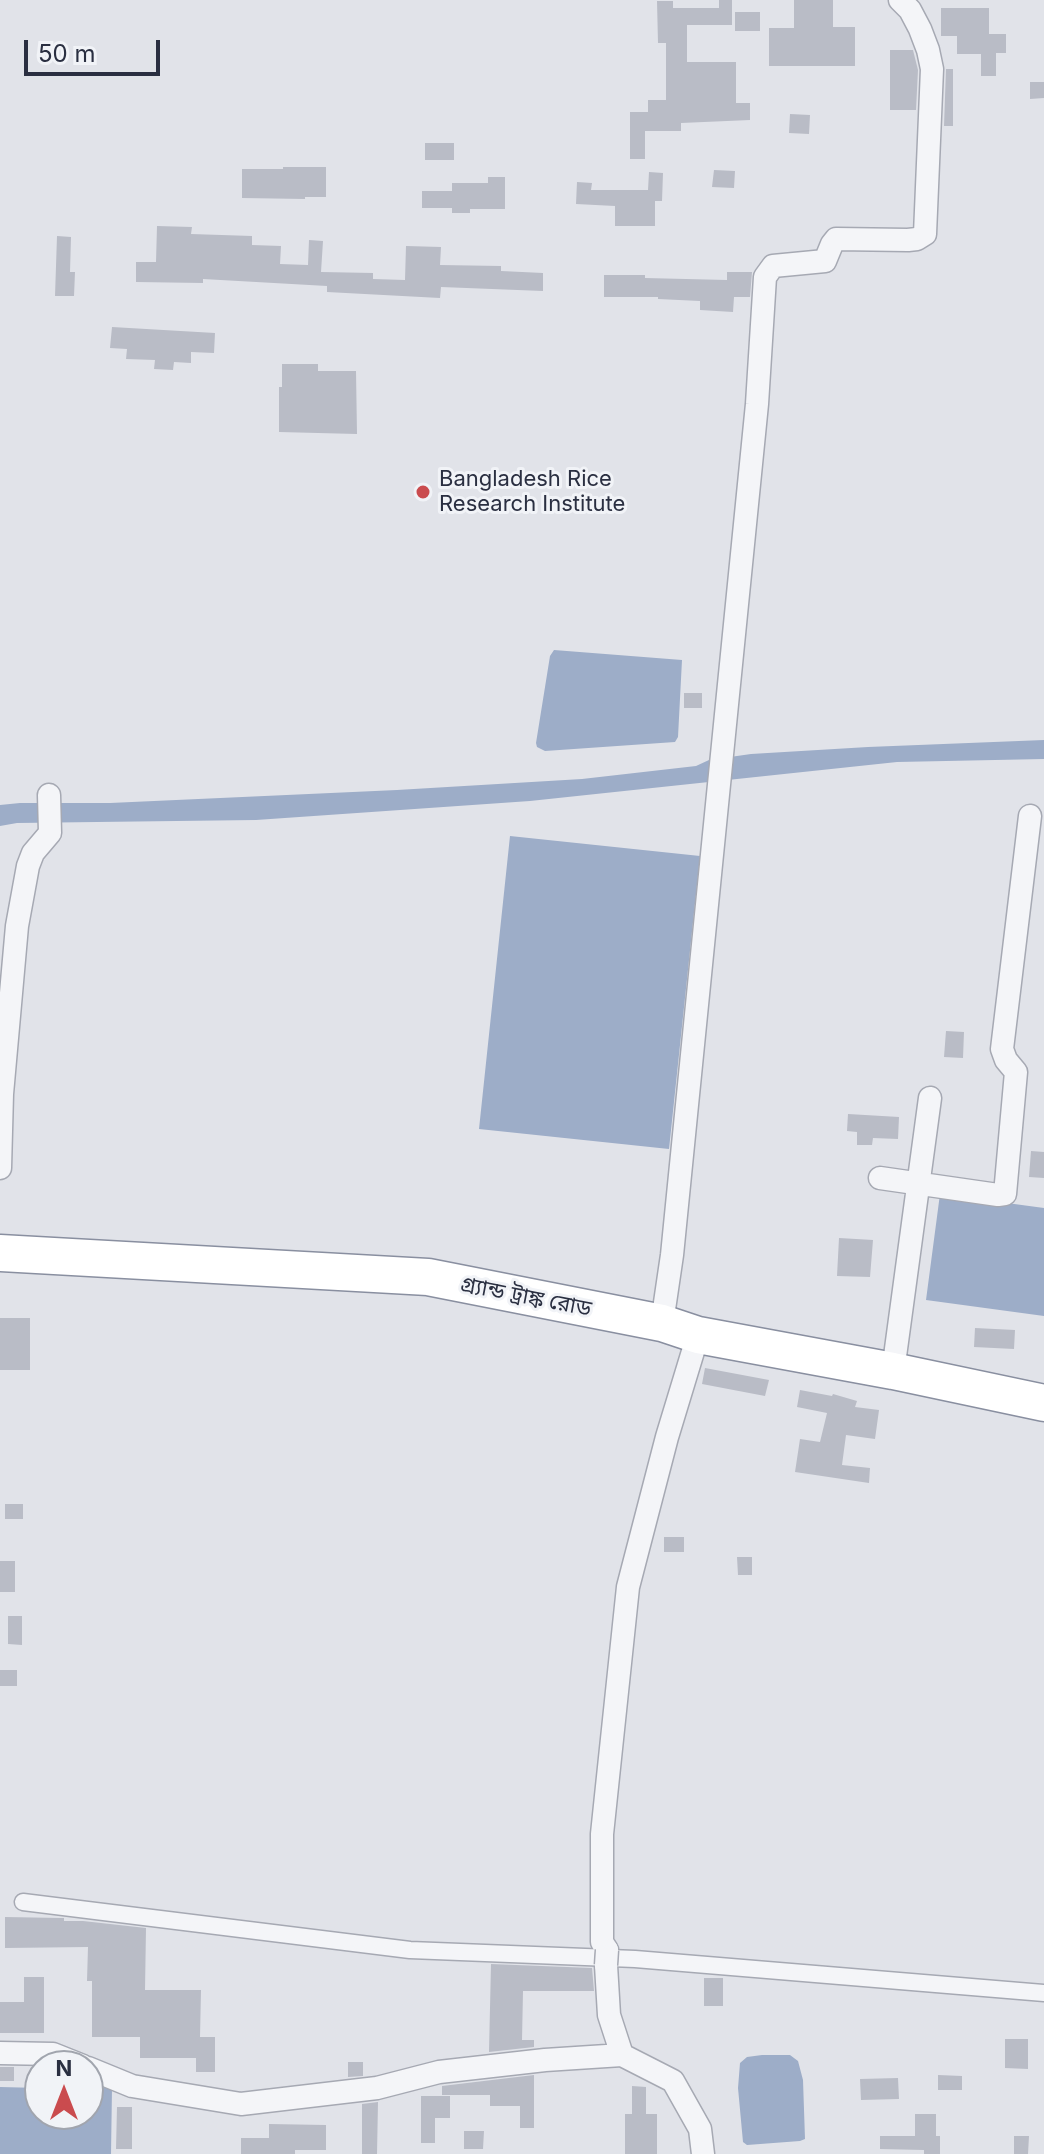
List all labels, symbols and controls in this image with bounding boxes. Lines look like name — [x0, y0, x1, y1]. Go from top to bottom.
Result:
scale bar — [28, 24, 164, 74]
text: 50 m — [38, 39, 96, 68]
place label: Bangladesh Rice Research Institute — [439, 466, 625, 518]
marker: Bangladesh Rice Research Institute — [414, 483, 432, 501]
street label: গ্র্যান্ড ট্রাঙ্ক রোড — [458, 1271, 594, 1323]
north arrow — [24, 2050, 104, 2130]
text: N — [56, 2055, 72, 2081]

